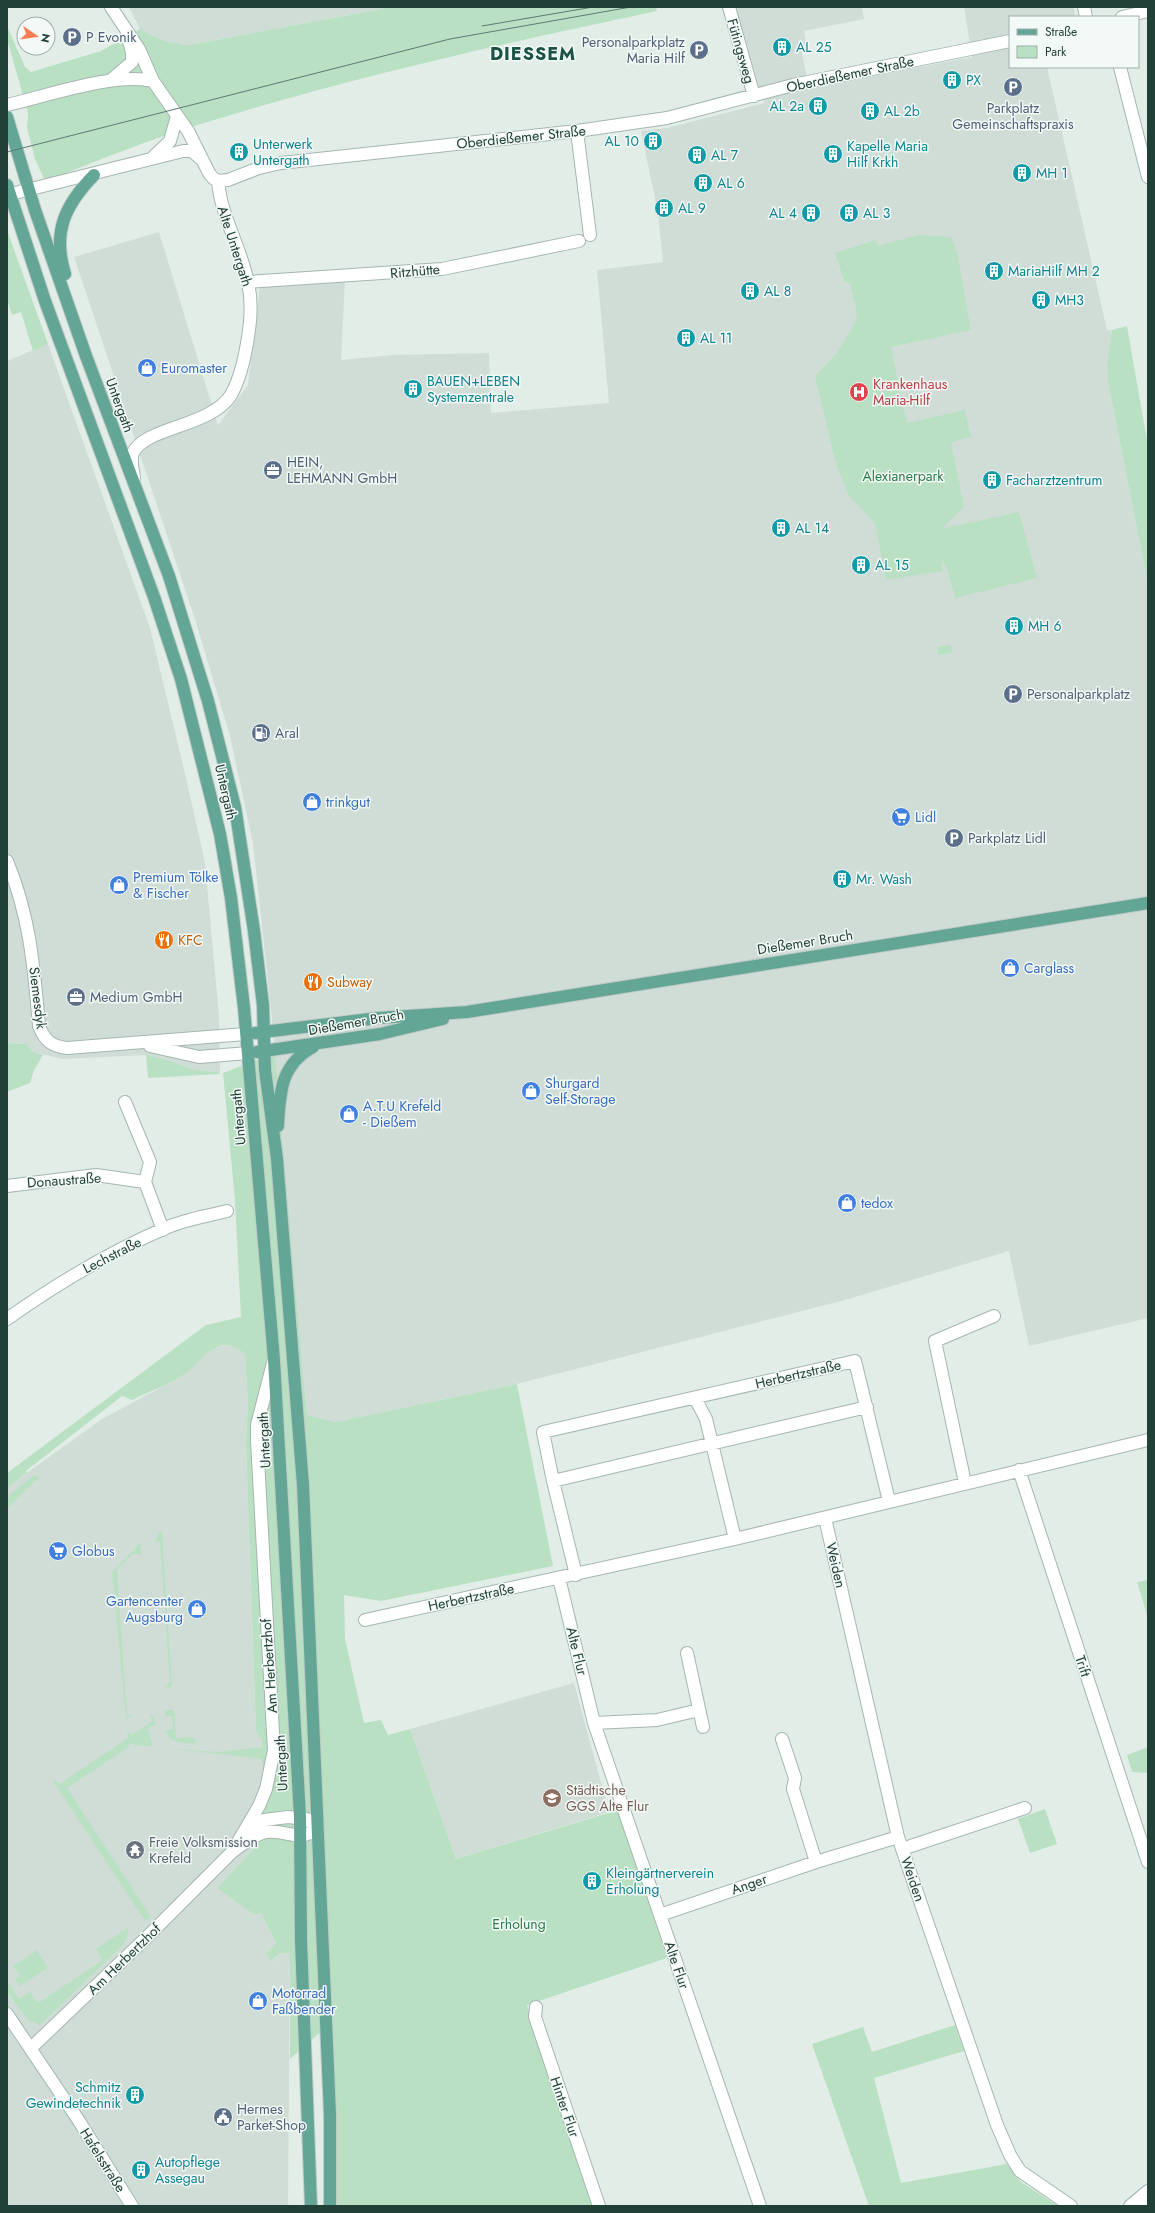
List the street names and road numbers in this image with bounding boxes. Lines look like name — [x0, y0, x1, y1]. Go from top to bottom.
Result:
street label: Fütingsweg — [722, 16, 760, 86]
street label: Oberdießemer Straße — [784, 51, 916, 97]
street label: Oberdießemer Straße — [455, 120, 587, 154]
street label: Alte Untergath — [213, 203, 257, 289]
street label: Ritzhütte — [389, 259, 441, 283]
street label: Untergath — [101, 375, 139, 435]
street label: Untergath — [210, 762, 242, 822]
street label: Dießemer Bruch — [756, 925, 854, 959]
street label: Siemesdyk — [24, 966, 52, 1031]
street label: Dießemer Bruch — [307, 1004, 405, 1040]
street label: Untergath — [226, 1088, 250, 1146]
street label: Donaustraße — [26, 1167, 102, 1193]
street label: Lechstraße — [79, 1232, 145, 1278]
street label: Herbertzstraße — [753, 1354, 843, 1394]
street label: Untergath — [253, 1411, 275, 1469]
street label: Weiden — [821, 1540, 851, 1590]
street label: Herbertzstraße — [426, 1578, 516, 1616]
street label: Am Herbertzhof — [256, 1617, 282, 1714]
street label: Alte Flur — [561, 1625, 593, 1678]
street label: Trift — [1070, 1653, 1096, 1680]
street label: Untergath — [270, 1734, 292, 1792]
street label: Weiden — [896, 1854, 930, 1904]
street label: Anger — [728, 1869, 770, 1899]
street label: Am Herbertzhof — [83, 1918, 166, 1999]
street label: Alte Flur — [659, 1938, 695, 1992]
street label: Hinter Flur — [545, 2074, 585, 2140]
street label: Hafelsstraße — [75, 2124, 131, 2196]

